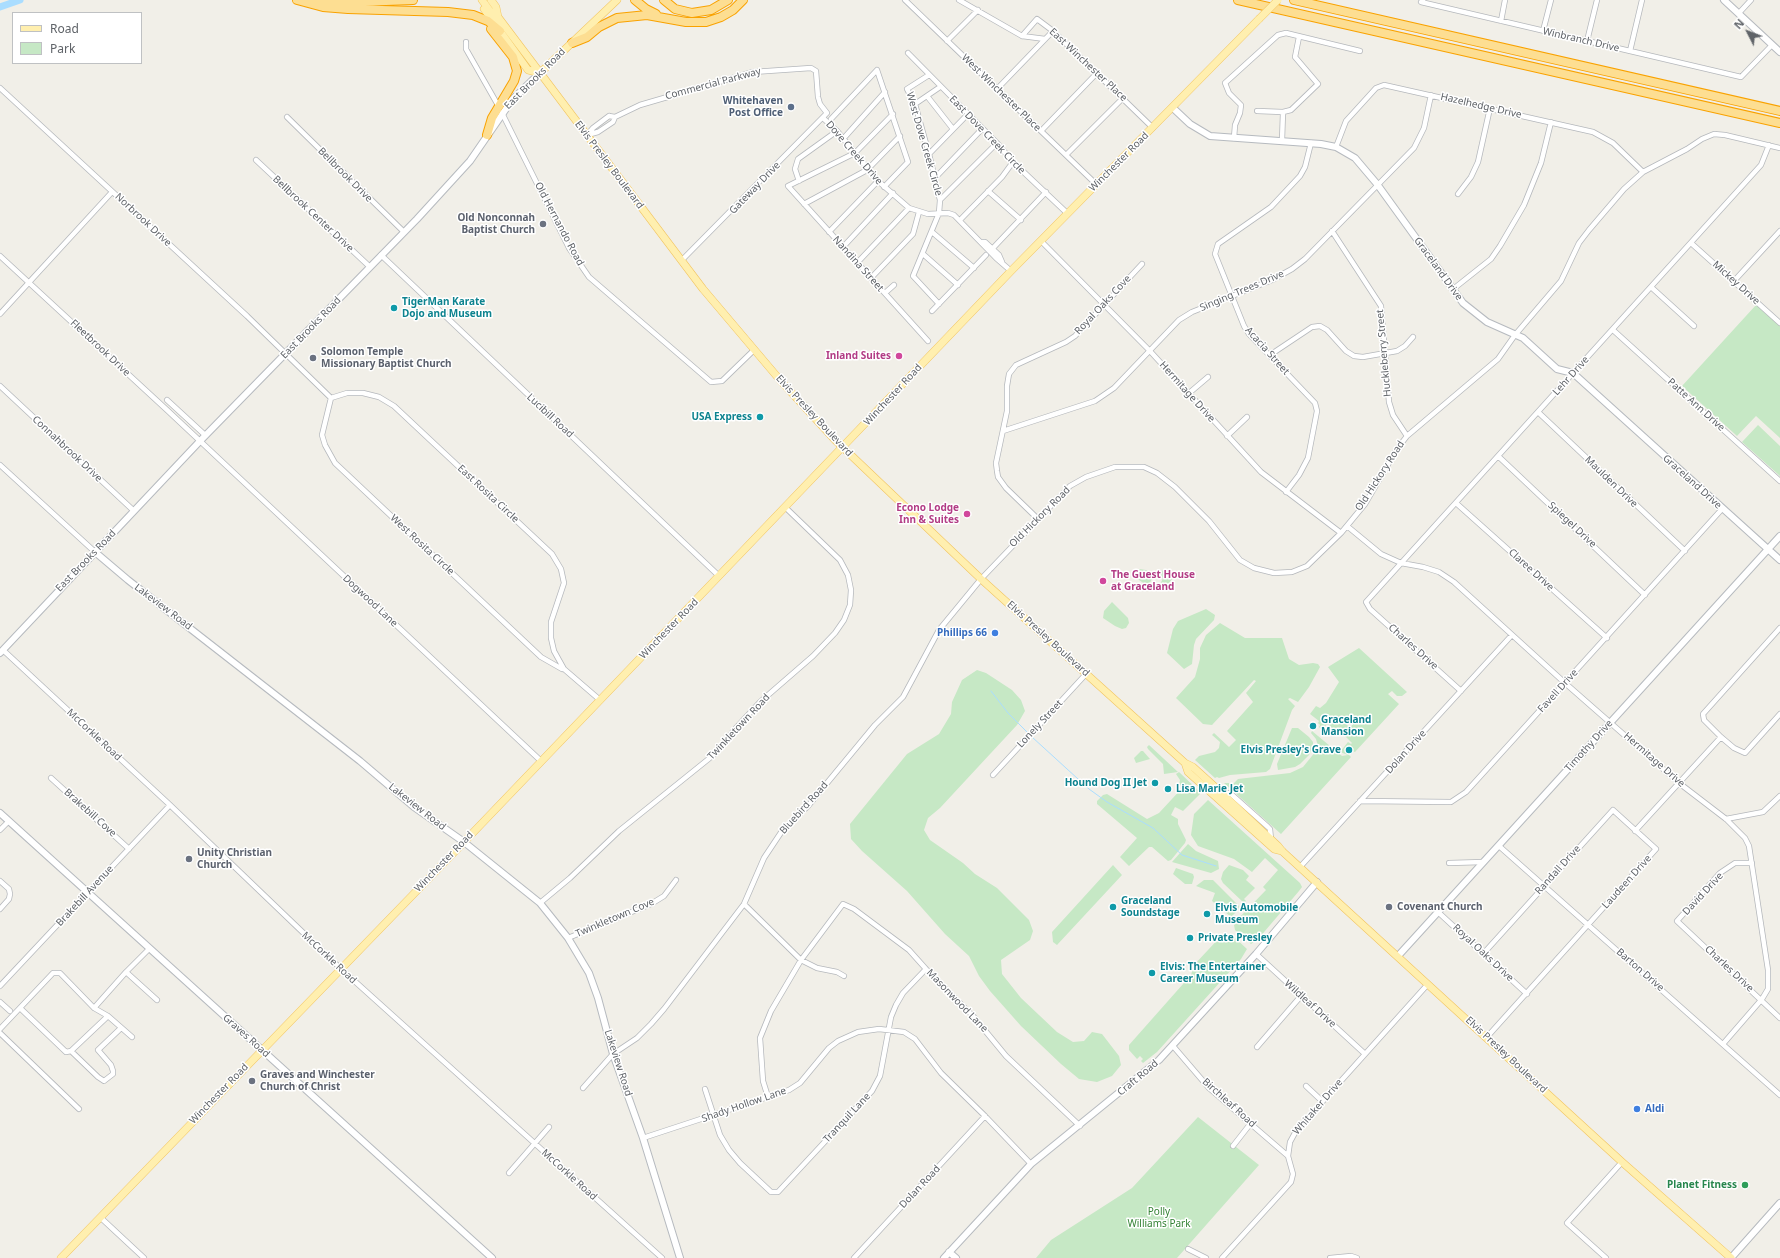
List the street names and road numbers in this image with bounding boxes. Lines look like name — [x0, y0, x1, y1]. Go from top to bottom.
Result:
street label: Winbranch Drive — [1542, 25, 1620, 55]
street label: East Winchester Place — [1046, 26, 1130, 104]
street label: East Brooks Road — [502, 46, 568, 112]
street label: West Winchester Place — [959, 52, 1043, 134]
street label: Commercial Parkway — [664, 65, 762, 103]
street label: West Dove Creek Circle — [903, 91, 945, 197]
street label: Hazelhedge Drive — [1439, 91, 1523, 121]
street label: East Dove Creek Circle — [947, 93, 1027, 177]
street label: Elvis Presley Boulevard — [572, 119, 646, 211]
street label: Dove Creek Drive — [823, 119, 885, 187]
street label: Winchester Road — [1087, 130, 1151, 194]
street label: Bellbrook Drive — [315, 145, 375, 205]
street label: Gateway Drive — [727, 159, 783, 217]
street label: Bellbrook Center Drive — [270, 173, 356, 255]
street label: Old Hernando Road — [532, 180, 586, 268]
street label: Norbrook Drive — [112, 191, 174, 249]
street label: Nandina Street — [830, 234, 886, 294]
street label: Graceland Drive — [1411, 235, 1465, 303]
street label: Mickey Drive — [1710, 259, 1762, 307]
street label: Singing Trees Drive — [1198, 268, 1286, 314]
street label: Royal Oaks Cove — [1072, 273, 1134, 337]
street label: East Brooks Road — [278, 295, 344, 361]
street label: Huckleberry Street — [1374, 309, 1394, 397]
street label: Fleetbrook Drive — [68, 317, 132, 379]
street label: Acacia Street — [1242, 325, 1292, 377]
street label: Lehr Drive — [1550, 354, 1592, 398]
street label: Hermitage Drive — [1157, 359, 1217, 425]
street label: Winchester Road — [862, 362, 924, 428]
street label: Elvis Presley Boulevard — [773, 373, 855, 459]
street label: Patte Ann Drive — [1665, 376, 1727, 434]
street label: Lucibill Road — [524, 391, 576, 441]
street label: Connahbrook Drive — [29, 413, 105, 485]
street label: Old Hickory Road — [1353, 439, 1407, 513]
street label: Graceland Drive — [1660, 452, 1724, 512]
street label: Maulden Drive — [1582, 454, 1640, 510]
street label: East Rosita Circle — [455, 463, 521, 525]
street label: Old Hickory Road — [1007, 484, 1073, 550]
street label: Spiegel Drive — [1545, 500, 1599, 550]
street label: West Rosita Circle — [388, 512, 456, 578]
street label: East Brooks Road — [53, 528, 119, 594]
street label: Claree Drive — [1506, 546, 1556, 594]
street label: Dogwood Lane — [340, 572, 400, 630]
street label: Lakeview Road — [132, 581, 194, 633]
street label: Winchester Road — [637, 596, 701, 662]
street label: Elvis Presley Boulevard — [1004, 599, 1092, 679]
street label: Charles Drive — [1386, 622, 1440, 672]
street label: Favell Drive — [1535, 667, 1581, 715]
street label: Twinkletown Road — [705, 692, 773, 762]
street label: Lonely Street — [1015, 697, 1065, 751]
street label: McCorkle Road — [64, 707, 124, 763]
street label: Timothy Drive — [1563, 718, 1615, 774]
street label: Dolan Drive — [1383, 728, 1429, 776]
street label: Hermitage Drive — [1621, 730, 1687, 790]
street label: Bluebird Road — [777, 779, 831, 837]
street label: Lakeview Road — [386, 781, 448, 833]
street label: Brakebill Cove — [61, 786, 119, 840]
street label: Winchester Road — [412, 829, 476, 895]
street label: Randall Drive — [1533, 843, 1583, 897]
street label: Laudeen Drive — [1600, 853, 1654, 911]
street label: Brakebill Avenue — [54, 863, 116, 929]
street label: David Drive — [1680, 870, 1726, 918]
street label: Twinkletown Cove — [574, 896, 656, 940]
street label: Royal Oaks Drive — [1450, 922, 1516, 984]
street label: McCorkle Road — [299, 930, 359, 986]
street label: Charles Drive — [1702, 943, 1756, 995]
street label: Barton Drive — [1614, 946, 1666, 994]
street label: Masonwood Lane — [924, 967, 990, 1035]
street label: Wildleaf Drive — [1282, 978, 1338, 1030]
street label: Graves Road — [220, 1012, 272, 1060]
street label: Elvis Presley Boulevard — [1463, 1014, 1549, 1096]
street label: Lakeview Road — [602, 1028, 634, 1098]
street label: Craft Road — [1115, 1057, 1161, 1099]
street label: Winchester Road — [187, 1061, 251, 1127]
street label: Birchleaf Road — [1200, 1076, 1258, 1130]
street label: Whitaker Drive — [1291, 1077, 1345, 1137]
street label: Shady Hollow Lane — [700, 1085, 788, 1125]
street label: Tranquil Lane — [821, 1091, 873, 1145]
street label: McCorkle Road — [539, 1147, 599, 1203]
street label: Dolan Road — [897, 1163, 943, 1211]

